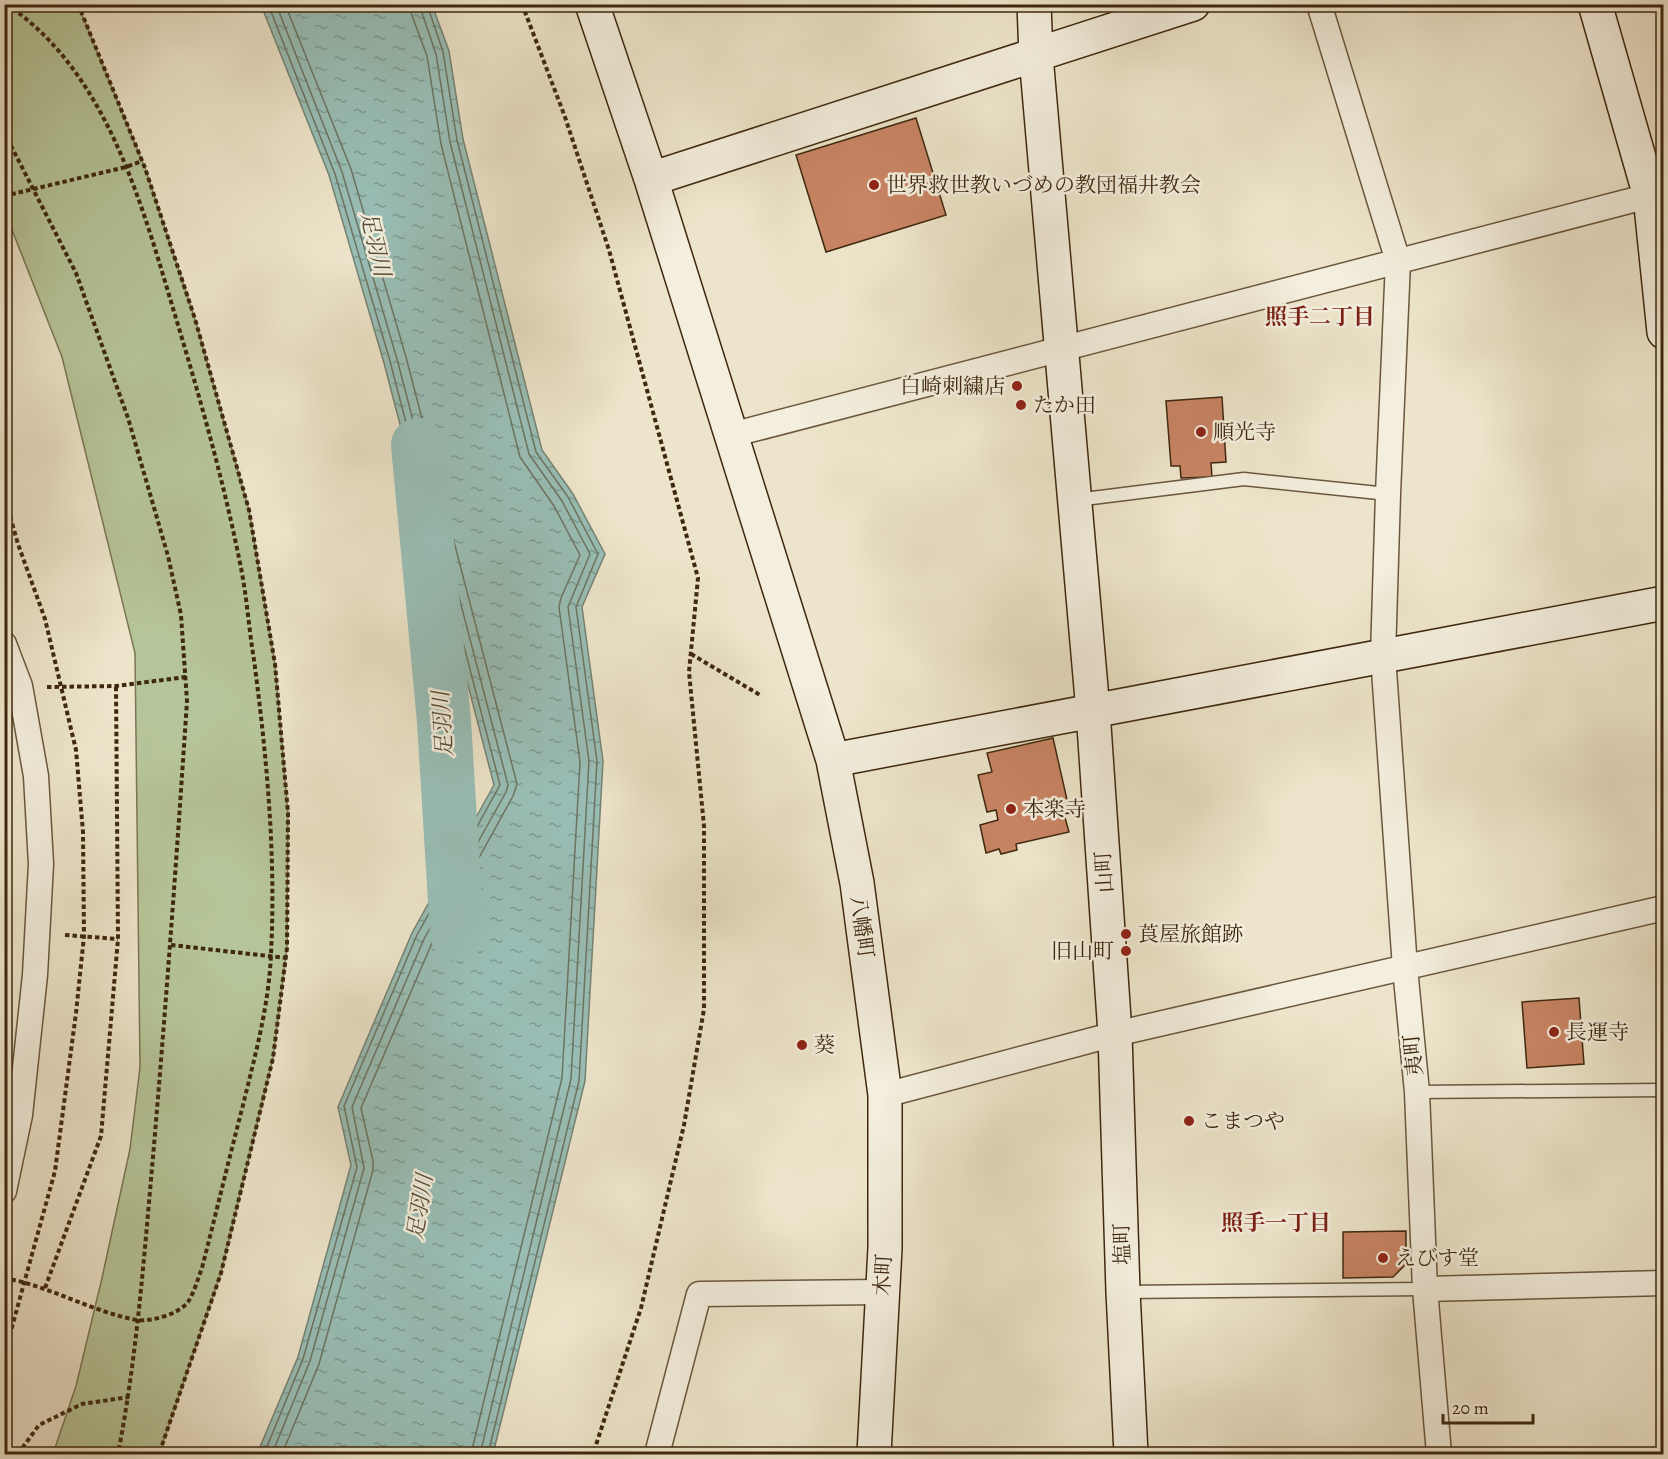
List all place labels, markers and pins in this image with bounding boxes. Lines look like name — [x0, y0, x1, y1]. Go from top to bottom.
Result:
place label: 世界救世教いづめの教団福井教会 — [886, 171, 1201, 199]
marker: 世界救世教いづめの教団福井教会 — [867, 178, 881, 192]
place label: 白崎刺繍店 — [900, 372, 1005, 400]
marker: 白崎刺繍店 — [1010, 379, 1024, 393]
place label: たか田 — [1033, 391, 1096, 419]
marker: たか田 — [1014, 398, 1028, 412]
place label: 順光寺 — [1213, 418, 1276, 446]
marker: 順光寺 — [1194, 425, 1208, 439]
place label: 本楽寺 — [1023, 795, 1086, 823]
marker: 本楽寺 — [1004, 802, 1018, 816]
place label: 莨屋旅館跡 — [1138, 920, 1243, 948]
marker: 莨屋旅館跡 — [1119, 927, 1133, 941]
place label: 旧山町 — [1051, 937, 1114, 965]
marker: 旧山町 — [1119, 944, 1133, 958]
place label: 長運寺 — [1566, 1018, 1629, 1046]
marker: 長運寺 — [1547, 1025, 1561, 1039]
place label: 葵 — [814, 1031, 835, 1059]
marker: 葵 — [795, 1038, 809, 1052]
place label: こまつや — [1201, 1107, 1285, 1135]
marker: こまつや — [1182, 1114, 1196, 1128]
place label: えびす堂 — [1395, 1244, 1479, 1272]
marker: えびす堂 — [1376, 1251, 1390, 1265]

